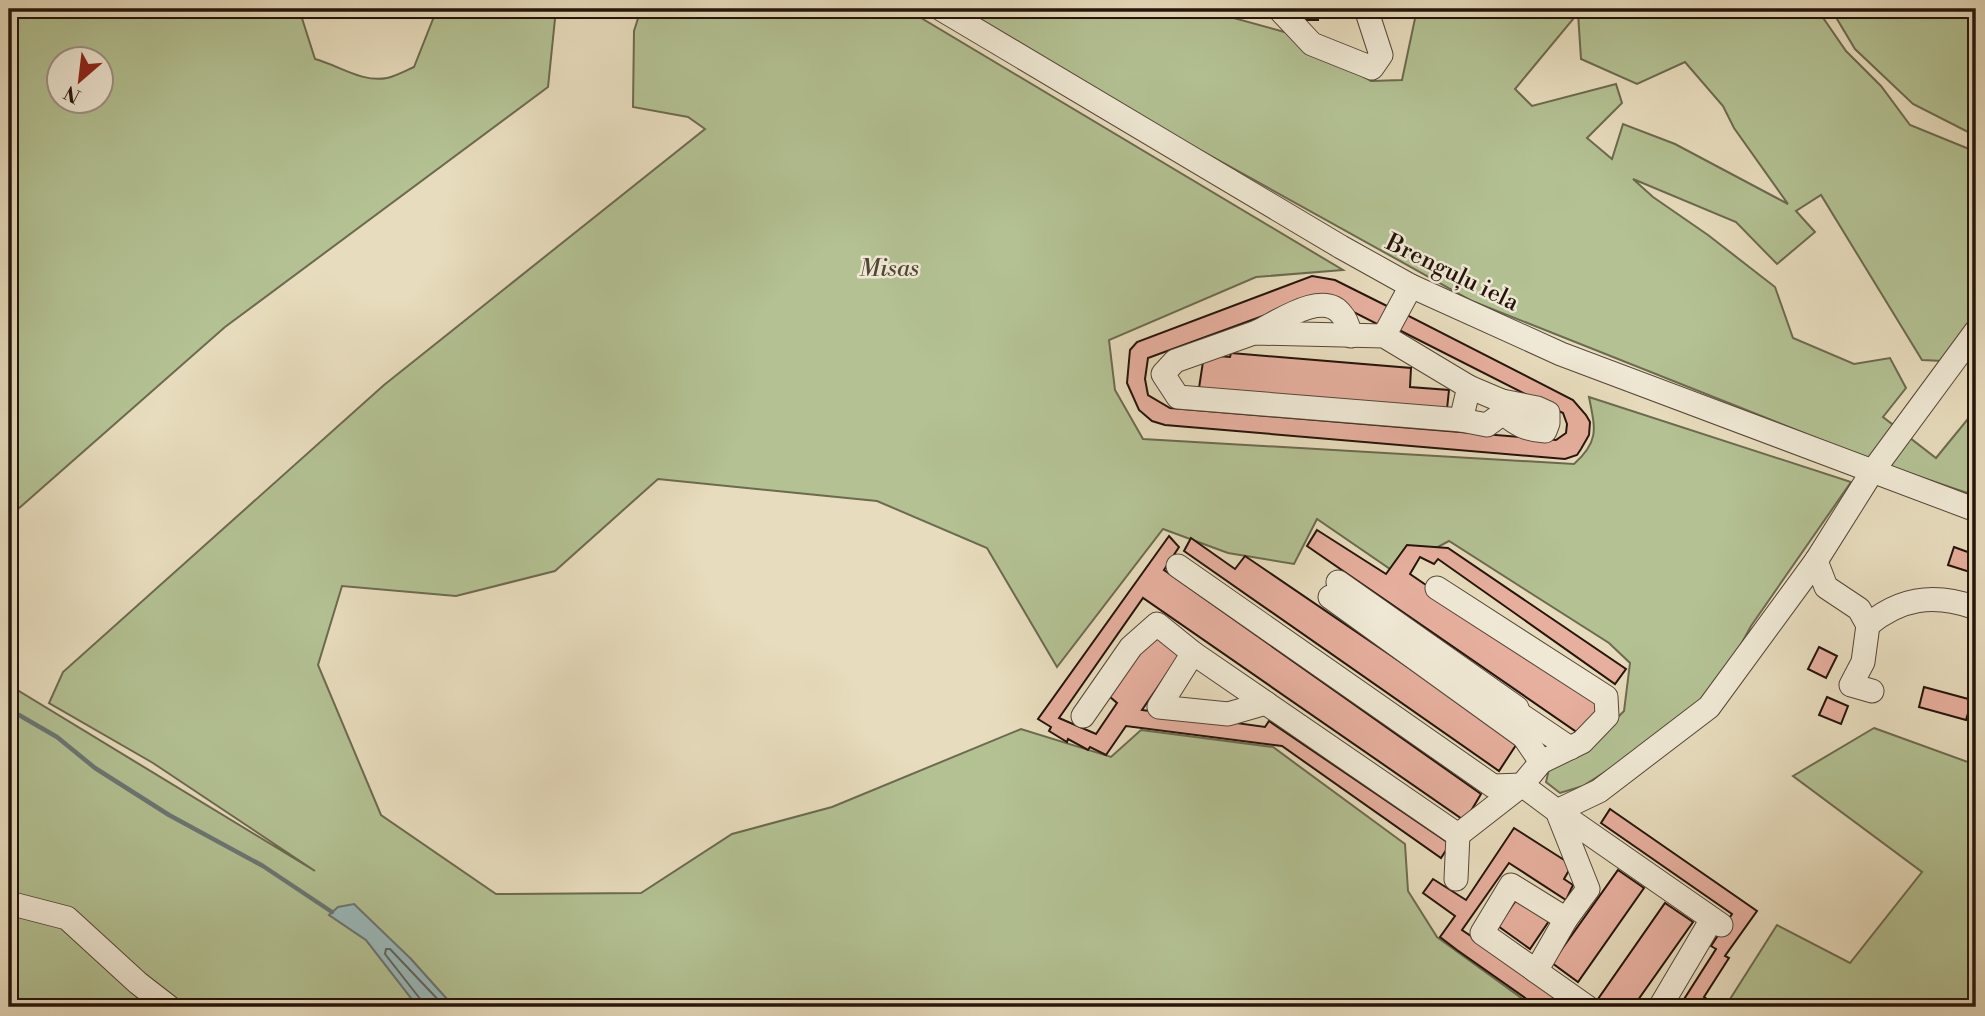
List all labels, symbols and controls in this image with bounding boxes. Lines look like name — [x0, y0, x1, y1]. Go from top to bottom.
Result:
north arrow — [46, 46, 116, 116]
text: N — [60, 80, 85, 108]
street label: Brenguļu iela — [1380, 227, 1524, 319]
park label: Misas — [859, 254, 919, 284]

